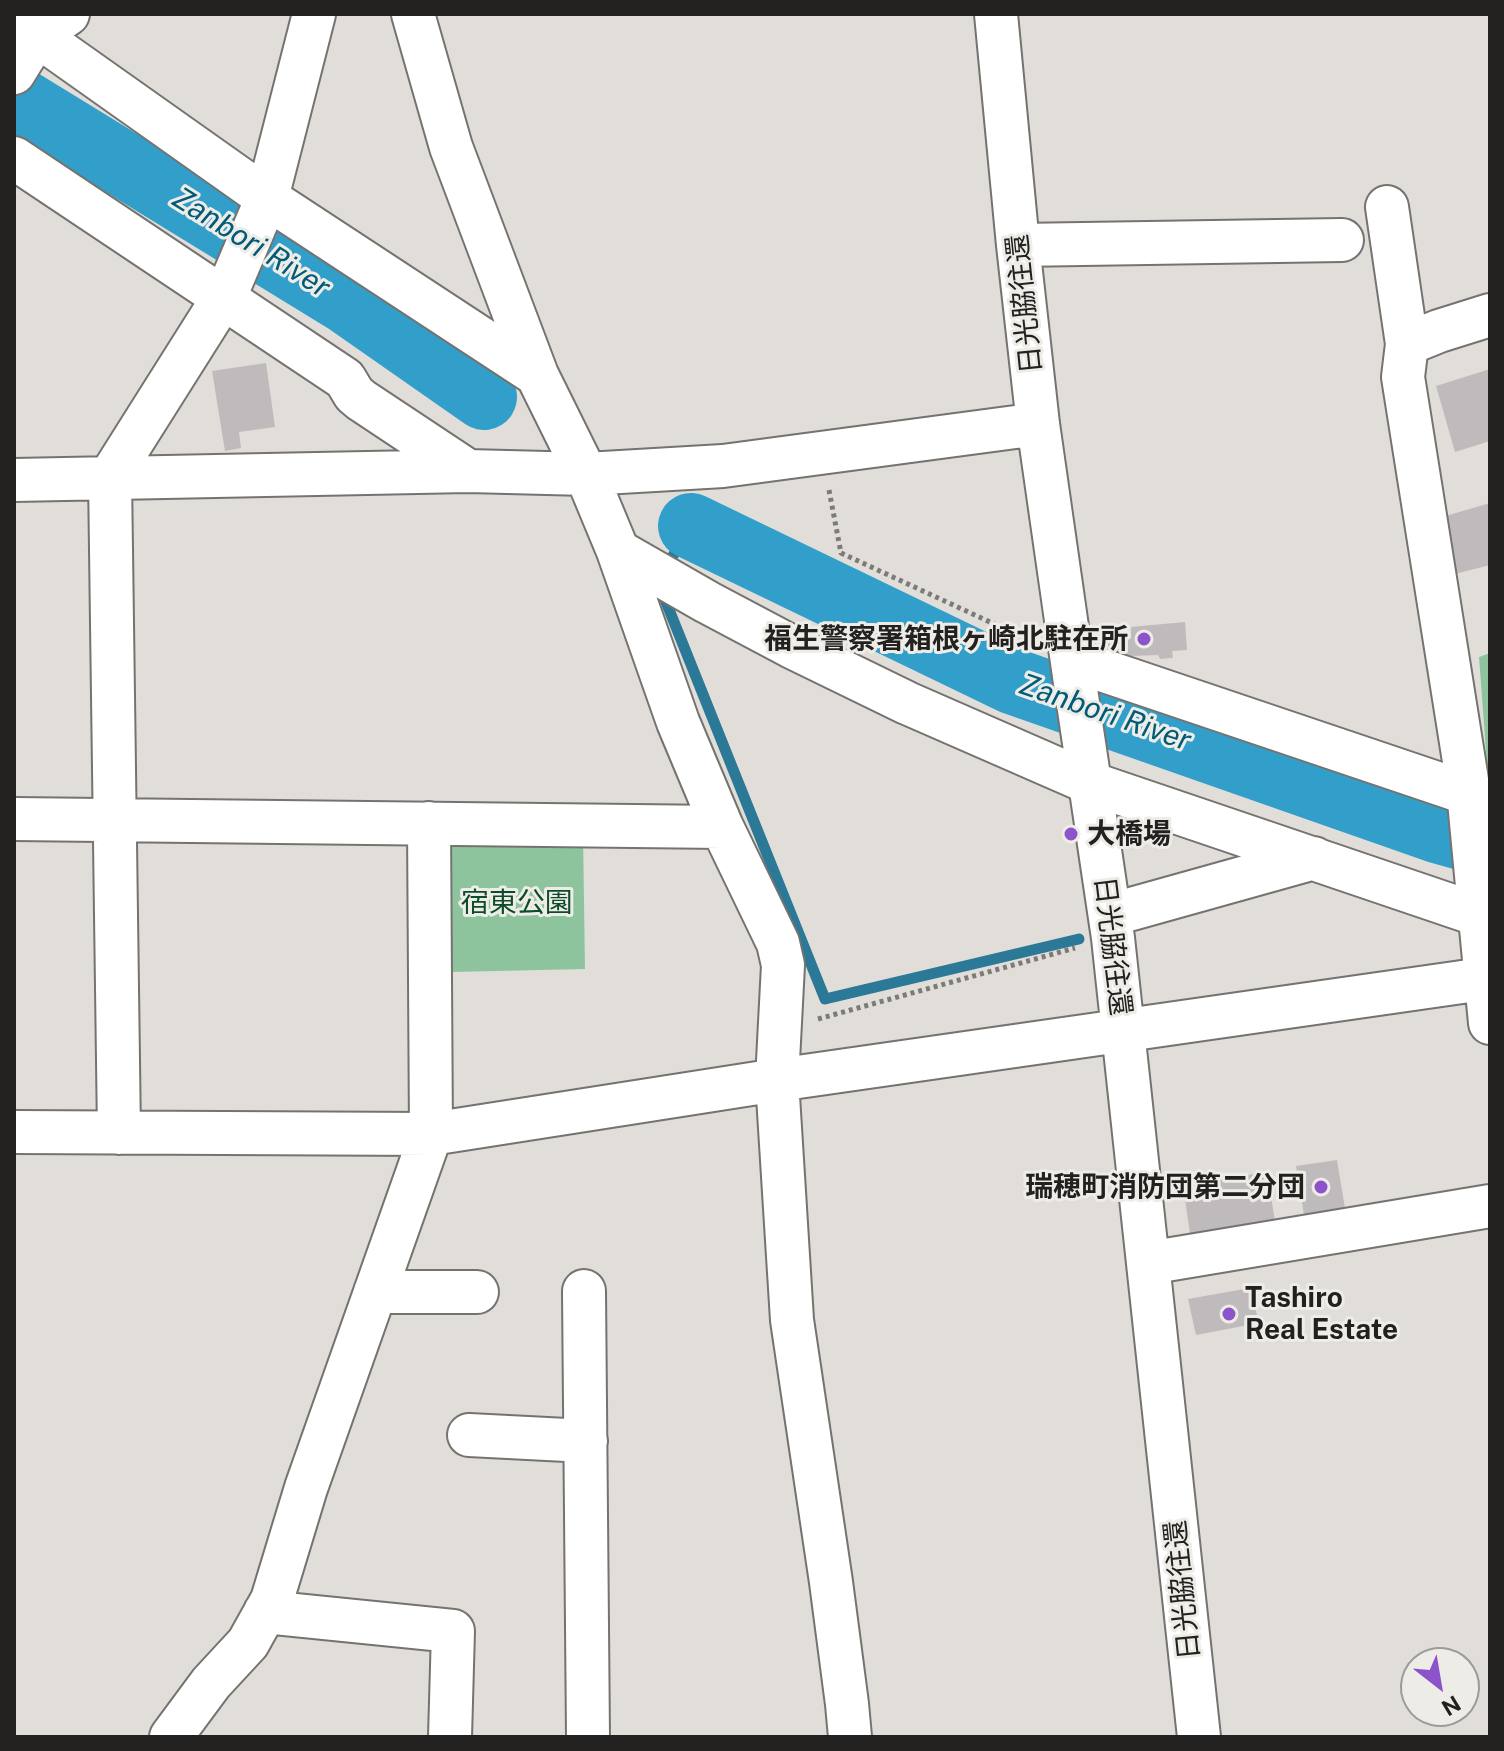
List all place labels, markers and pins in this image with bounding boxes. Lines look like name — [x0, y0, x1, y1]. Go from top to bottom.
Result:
place label: 福生警察署箱根ヶ崎北駐在所 — [764, 622, 1128, 656]
marker: 福生警察署箱根ヶ崎北駐在所 — [1135, 630, 1153, 648]
place label: 大橋場 — [1087, 817, 1171, 851]
marker: 大橋場 — [1062, 825, 1080, 843]
place label: 瑞穂町消防団第二分団 — [1025, 1170, 1305, 1204]
marker: 瑞穂町消防団第二分団 — [1312, 1178, 1330, 1196]
place label: Tashiro Real Estate — [1245, 1281, 1398, 1347]
marker: Tashiro Real Estate — [1220, 1305, 1238, 1323]

